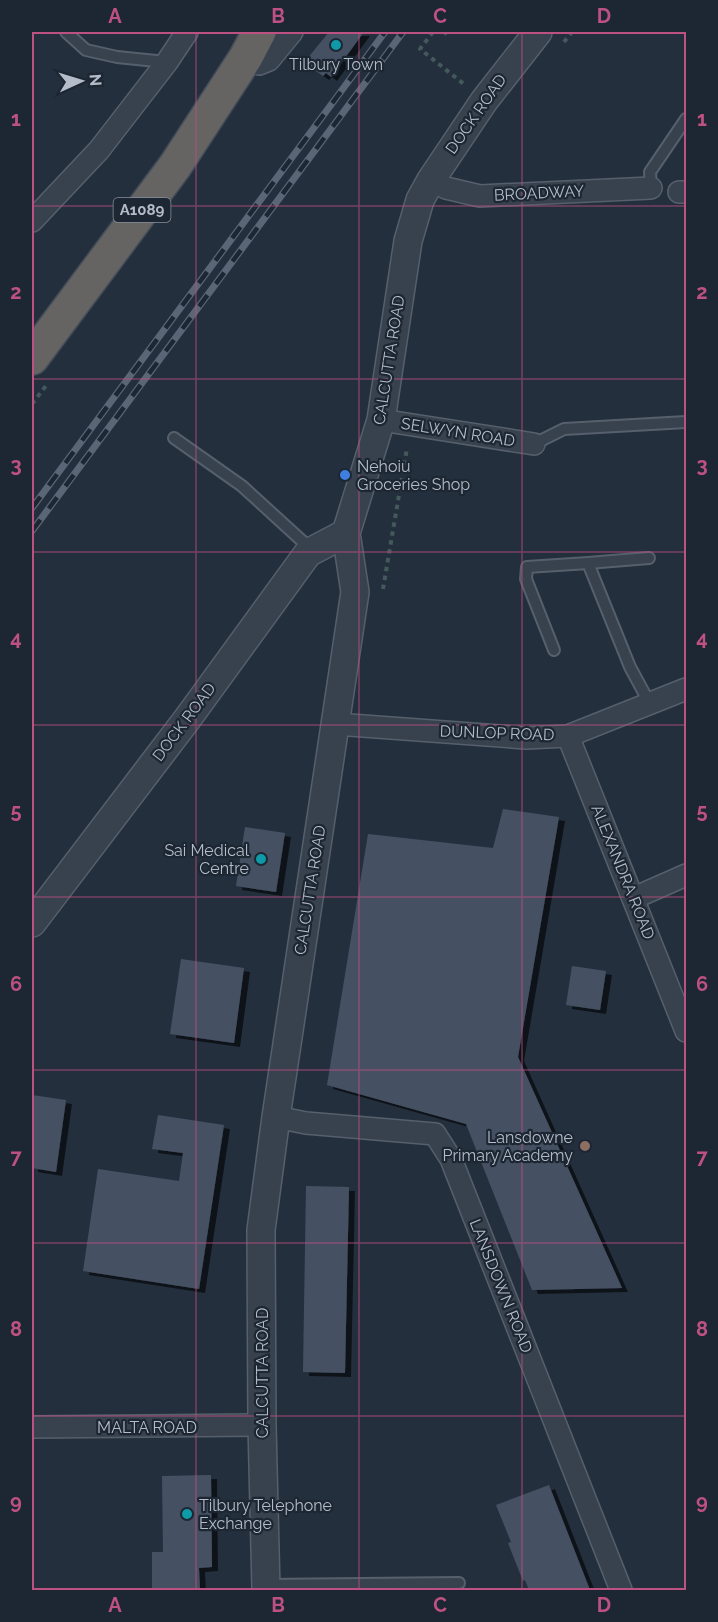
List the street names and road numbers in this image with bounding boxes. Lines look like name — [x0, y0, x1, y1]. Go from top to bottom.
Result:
street label: DOCK ROAD — [442, 70, 510, 158]
street label: BROADWAY — [493, 181, 585, 205]
road number: A1089 — [114, 198, 170, 222]
street label: CALCUTTA ROAD — [369, 294, 409, 426]
street label: SELWYN ROAD — [400, 414, 516, 450]
street label: DOCK ROAD — [148, 679, 220, 765]
street label: DUNLOP ROAD — [439, 722, 555, 744]
street label: ALEXANDRA ROAD — [587, 802, 659, 942]
street label: CALCUTTA ROAD — [290, 824, 330, 956]
street label: LANSDOWN ROAD — [465, 1216, 537, 1356]
street label: CALCUTTA ROAD — [253, 1308, 272, 1438]
street label: MALTA ROAD — [97, 1418, 197, 1437]

